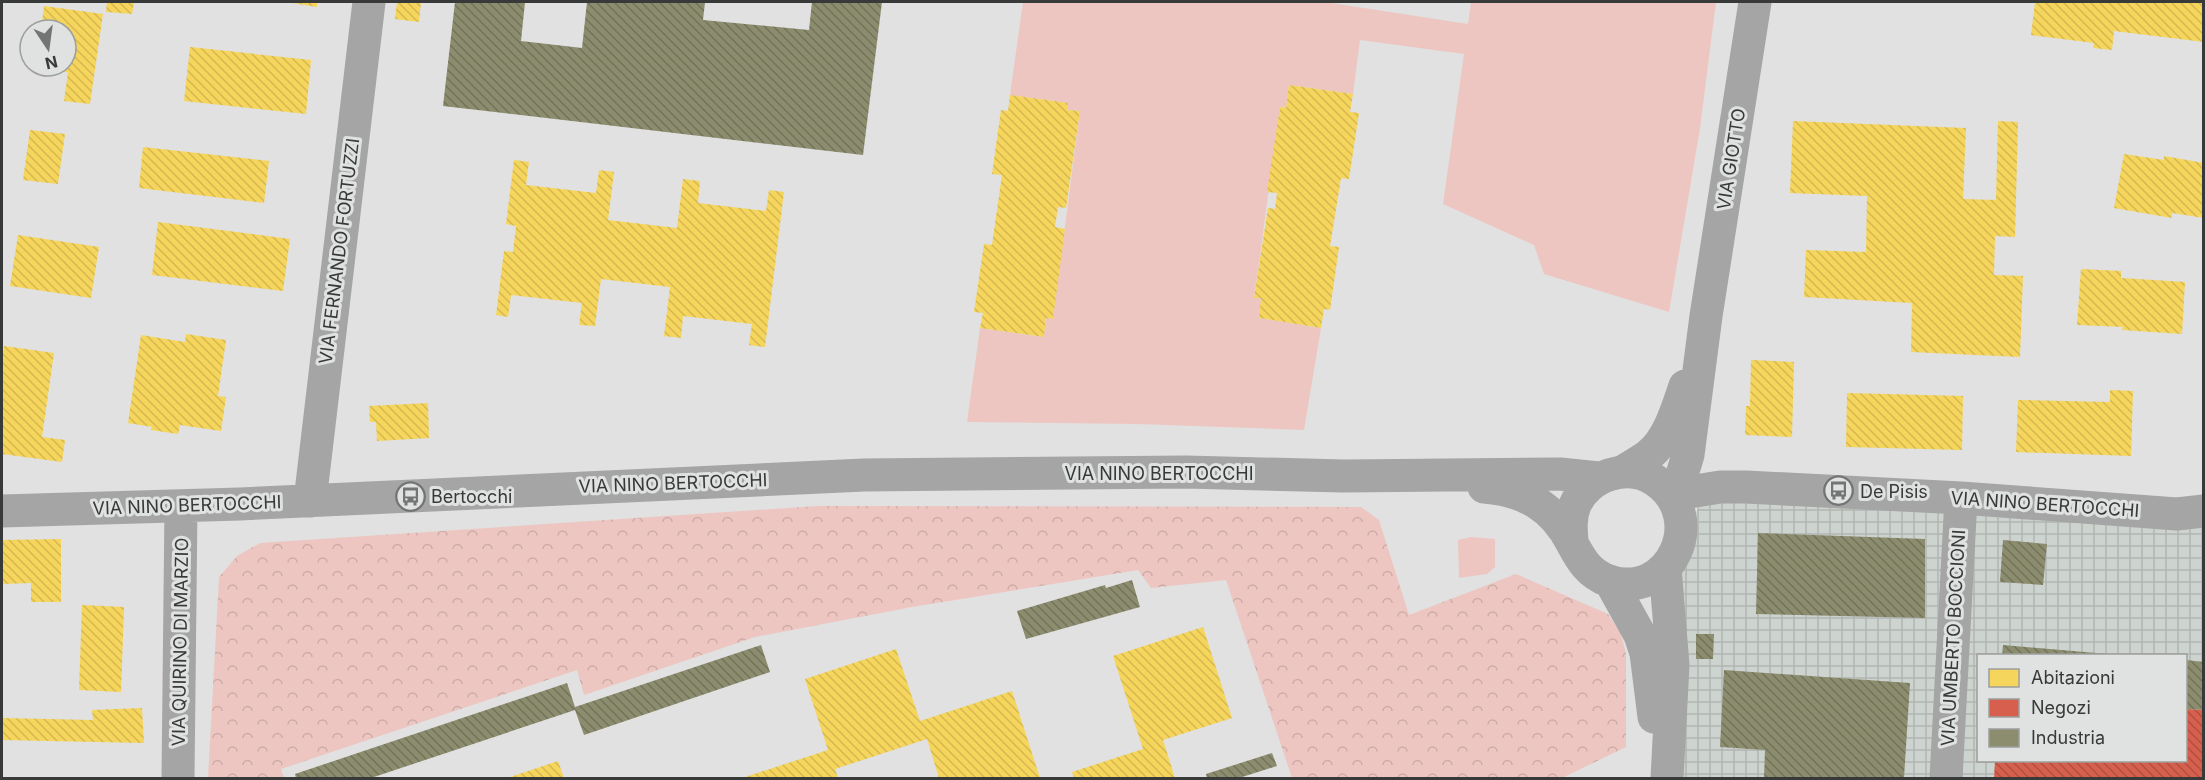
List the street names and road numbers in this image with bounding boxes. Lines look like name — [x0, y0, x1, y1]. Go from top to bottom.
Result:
street label: VIA GIOTTO — [1713, 107, 1749, 211]
street label: VIA FERNANDO FORTUZZI — [315, 137, 363, 365]
street label: VIA NINO BERTOCCHI — [1064, 463, 1254, 484]
street label: VIA NINO BERTOCCHI — [578, 469, 768, 497]
street label: VIA NINO BERTOCCHI — [1950, 487, 2140, 521]
street label: VIA NINO BERTOCCHI — [92, 491, 282, 519]
street label: VIA UMBERTO BOCCIONI — [1937, 529, 1969, 747]
street label: VIA QUIRINO DI MARZIO — [168, 538, 192, 746]

